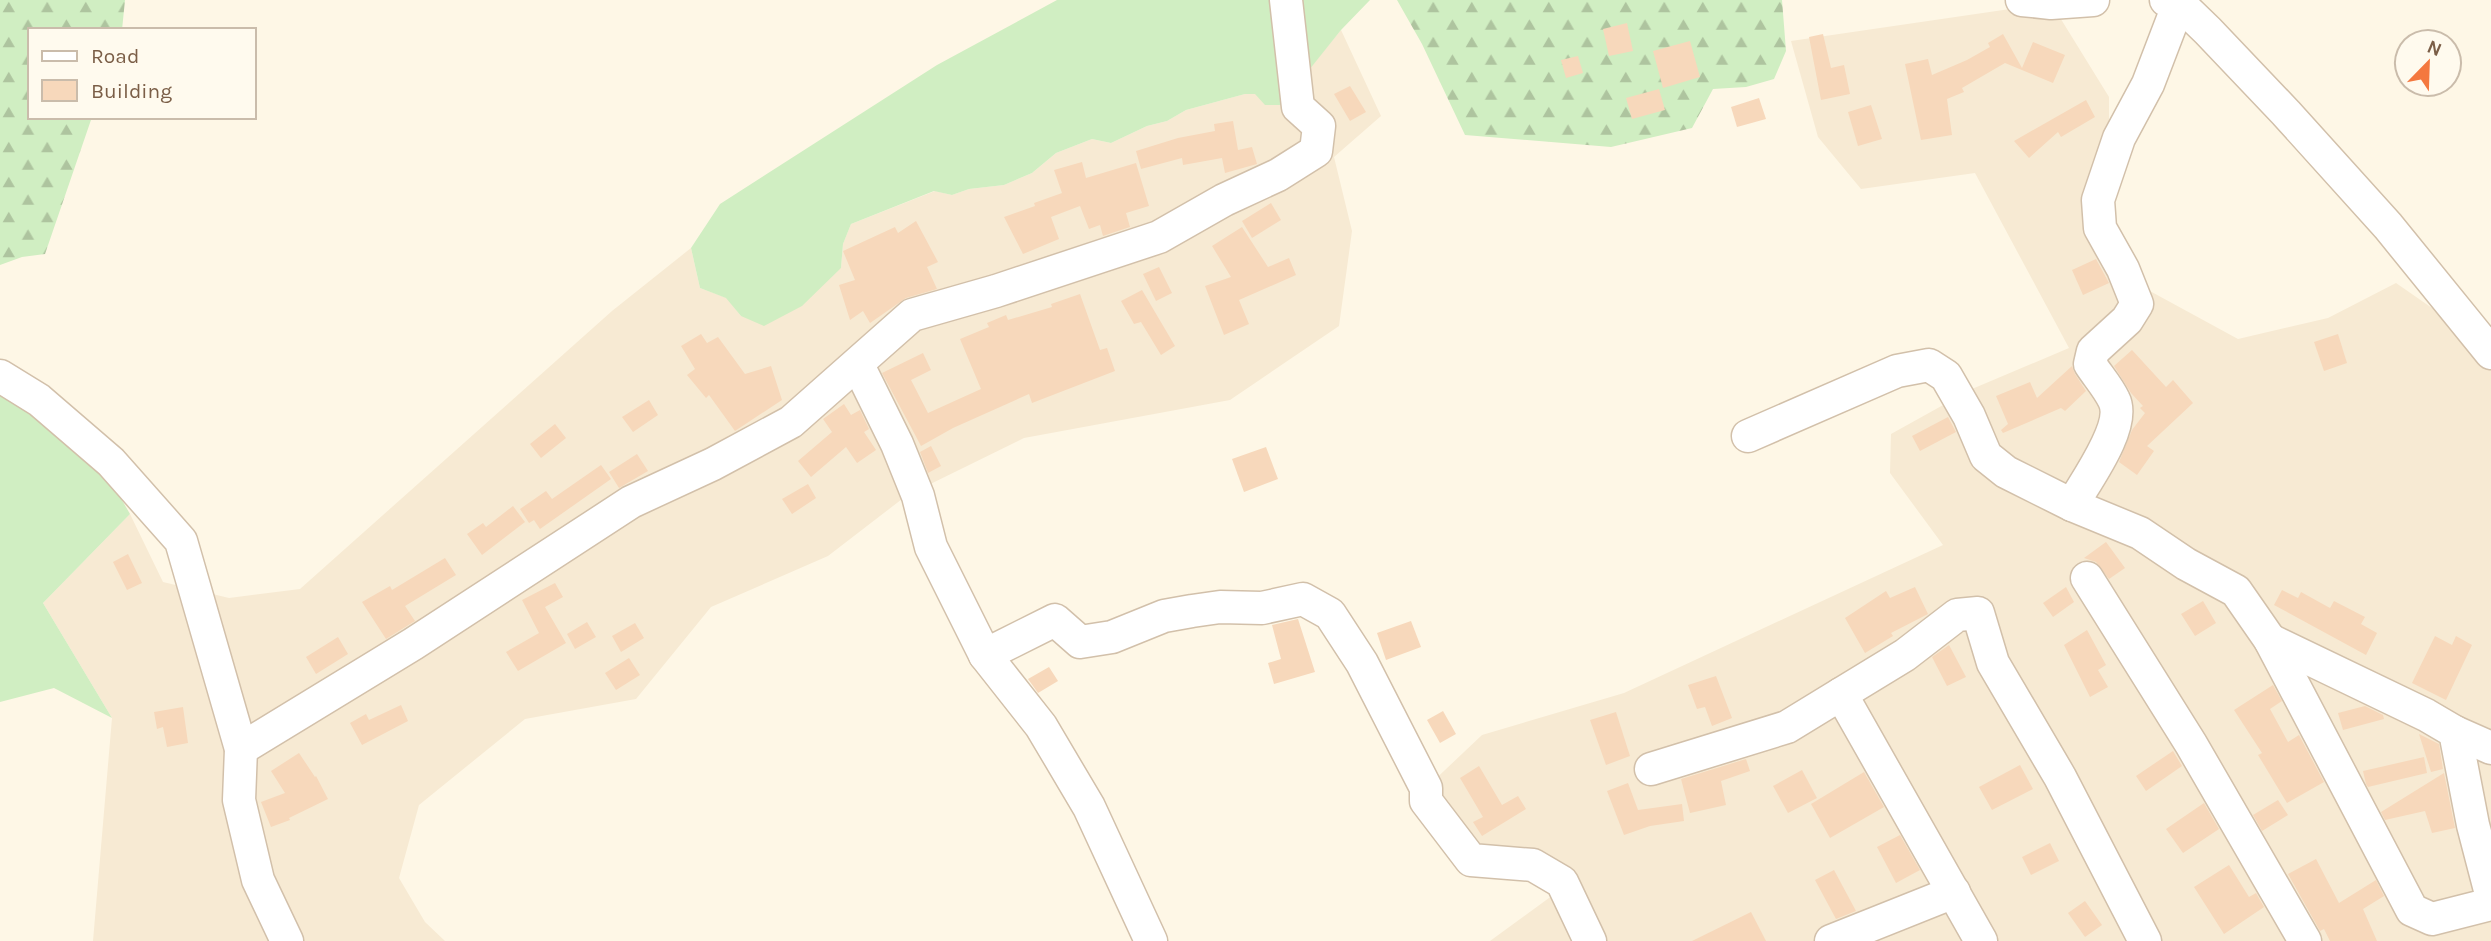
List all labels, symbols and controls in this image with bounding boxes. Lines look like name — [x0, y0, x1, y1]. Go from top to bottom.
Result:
legend — [28, 28, 256, 119]
north arrow — [2393, 28, 2463, 98]
text: N — [2424, 35, 2445, 61]
text: Road — [91, 44, 139, 68]
text: Building — [91, 79, 172, 103]

